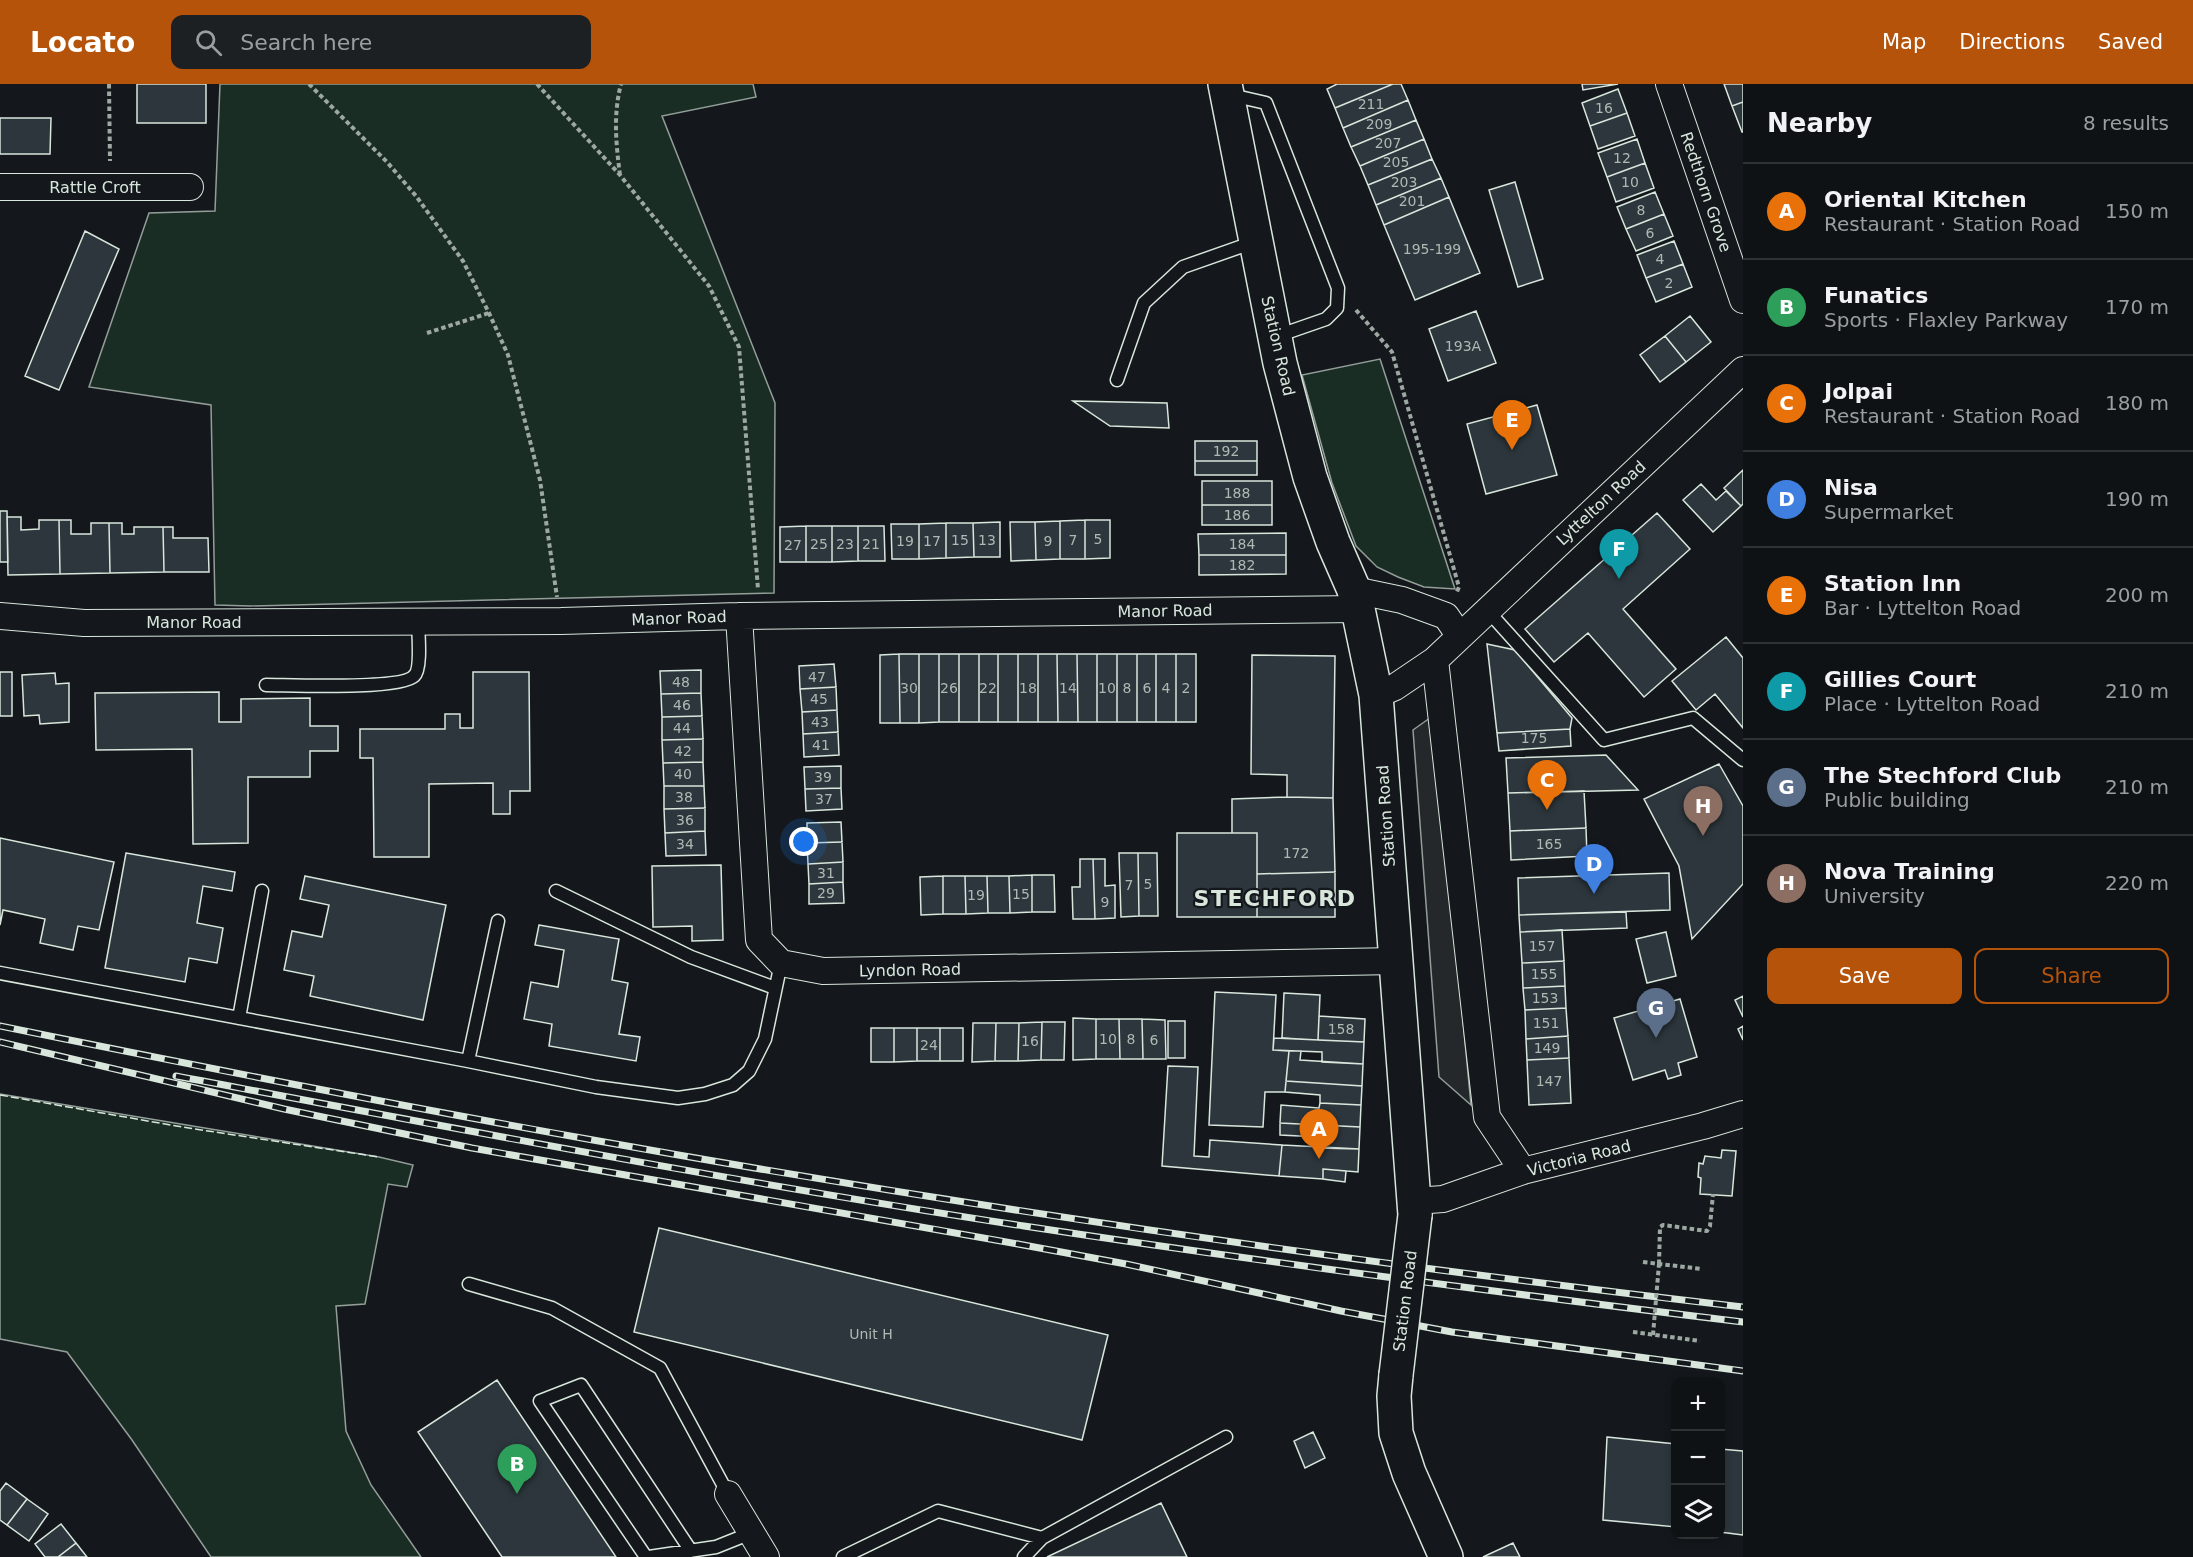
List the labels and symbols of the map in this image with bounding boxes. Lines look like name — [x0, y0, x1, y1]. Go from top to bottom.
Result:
house number: 211 — [1358, 96, 1384, 112]
house number: 16 — [1595, 100, 1613, 116]
house number: 209 — [1366, 116, 1392, 132]
street label: Redthorn Grove — [1677, 129, 1735, 255]
house number: 207 — [1375, 135, 1401, 151]
house number: 12 — [1613, 150, 1631, 166]
house number: 205 — [1383, 154, 1409, 170]
house number: 203 — [1391, 174, 1417, 190]
house number: 10 — [1621, 174, 1639, 190]
street label: Rattle Croft — [49, 178, 141, 197]
house number: 201 — [1399, 193, 1425, 209]
house number: 8 — [1637, 202, 1645, 218]
house number: 6 — [1646, 225, 1655, 241]
house number: 195-199 — [1403, 241, 1461, 257]
house number: 4 — [1656, 251, 1665, 267]
house number: 2 — [1665, 275, 1673, 291]
street label: Station Road — [1257, 294, 1299, 398]
house number: 193A — [1445, 338, 1482, 354]
pin: E — [1492, 400, 1532, 450]
house number: 192 — [1213, 443, 1239, 459]
street label: Lyttelton Road — [1552, 457, 1650, 549]
house number: 188 — [1224, 485, 1250, 501]
house number: 186 — [1224, 507, 1250, 523]
pin: F — [1600, 530, 1638, 579]
house number: 5 — [1094, 531, 1102, 547]
house number: 15 — [951, 532, 969, 548]
house number: 13 — [978, 532, 996, 548]
house number: 7 — [1069, 532, 1077, 548]
house number: 19 — [896, 533, 914, 549]
house number: 17 — [923, 533, 941, 549]
house number: 9 — [1044, 533, 1052, 549]
house number: 25 — [810, 536, 828, 552]
house number: 23 — [836, 536, 854, 552]
house number: 21 — [862, 536, 880, 552]
house number: 184 — [1229, 536, 1255, 552]
house number: 27 — [784, 537, 802, 553]
house number: 182 — [1229, 557, 1255, 573]
street label: Manor Road — [1117, 601, 1213, 621]
street label: Manor Road — [631, 607, 727, 629]
street label: Manor Road — [146, 613, 242, 632]
house number: 47 — [808, 669, 826, 685]
house number: 48 — [672, 674, 690, 690]
house number: 30 — [900, 680, 918, 696]
house number: 26 — [940, 680, 958, 696]
house number: 22 — [979, 680, 997, 696]
house number: 18 — [1019, 680, 1037, 696]
house number: 14 — [1059, 680, 1077, 696]
house number: 10 — [1098, 680, 1116, 696]
house number: 8 — [1123, 680, 1131, 696]
house number: 6 — [1143, 680, 1152, 696]
house number: 4 — [1162, 680, 1171, 696]
house number: 2 — [1182, 680, 1190, 696]
house number: 45 — [810, 691, 828, 707]
house number: 46 — [673, 697, 691, 713]
house number: 43 — [811, 714, 829, 730]
house number: 44 — [673, 720, 691, 736]
house number: 175 — [1521, 730, 1547, 746]
house number: 41 — [812, 737, 830, 753]
house number: 42 — [674, 743, 692, 759]
pin: C — [1528, 760, 1566, 810]
street label: Station Road — [1373, 764, 1399, 868]
house number: 40 — [674, 766, 692, 782]
house number: 39 — [814, 769, 832, 785]
pin: H — [1684, 786, 1722, 836]
house number: 38 — [675, 789, 693, 805]
house number: 37 — [815, 791, 833, 807]
house number: 36 — [676, 812, 694, 828]
your location — [789, 827, 818, 856]
house number: 34 — [676, 836, 694, 852]
house number: 165 — [1536, 836, 1562, 852]
pin: D — [1574, 844, 1614, 894]
house number: 172 — [1283, 845, 1309, 861]
house number: 31 — [817, 865, 835, 881]
house number: 5 — [1144, 876, 1152, 892]
house number: 7 — [1125, 877, 1133, 893]
house number: 29 — [817, 885, 835, 901]
house number: 15 — [1012, 886, 1030, 902]
district label: STECHFORD — [1194, 886, 1356, 911]
house number: 19 — [967, 887, 985, 903]
house number: 9 — [1101, 894, 1109, 910]
house number: 157 — [1529, 938, 1555, 954]
street label: Lyndon Road — [859, 960, 961, 980]
house number: 155 — [1531, 966, 1557, 982]
pin: G — [1636, 988, 1676, 1038]
house number: 153 — [1532, 990, 1558, 1006]
house number: 151 — [1533, 1015, 1559, 1031]
house number: 158 — [1328, 1021, 1354, 1037]
house number: 10 — [1099, 1031, 1117, 1047]
house number: 8 — [1127, 1031, 1135, 1047]
house number: 6 — [1150, 1032, 1159, 1048]
house number: 16 — [1021, 1033, 1039, 1049]
house number: 24 — [920, 1037, 938, 1053]
house number: 149 — [1534, 1040, 1560, 1056]
house number: 147 — [1536, 1073, 1562, 1089]
pin: A — [1300, 1110, 1338, 1159]
street label: Victoria Road — [1525, 1136, 1633, 1180]
street label: Station Road — [1389, 1249, 1421, 1353]
house number: Unit H — [849, 1326, 893, 1342]
pin: B — [498, 1444, 536, 1494]

